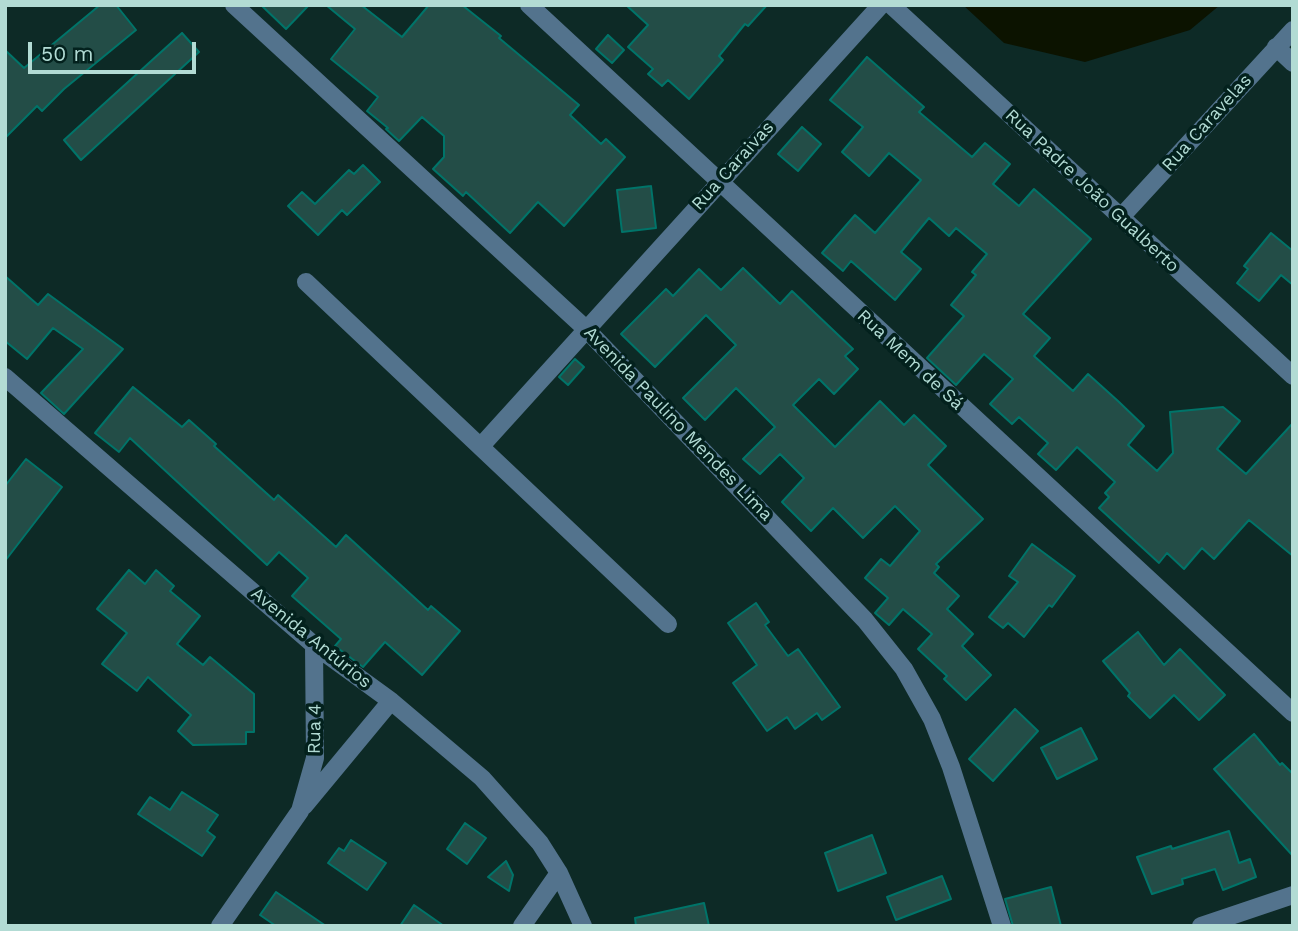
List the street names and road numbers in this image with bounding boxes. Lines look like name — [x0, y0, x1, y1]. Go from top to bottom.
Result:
street label: Rua Caravelas — [1158, 70, 1256, 176]
street label: Rua Padre João Gualberto — [1001, 105, 1183, 277]
street label: Rua Caraivas — [687, 117, 779, 215]
street label: Rua Mem de Sá — [852, 305, 968, 415]
street label: Avenida Paulino Mendes Lima — [579, 322, 777, 526]
street label: Avenida Antúrios — [246, 583, 376, 693]
street label: Rua 4 — [304, 704, 326, 754]

